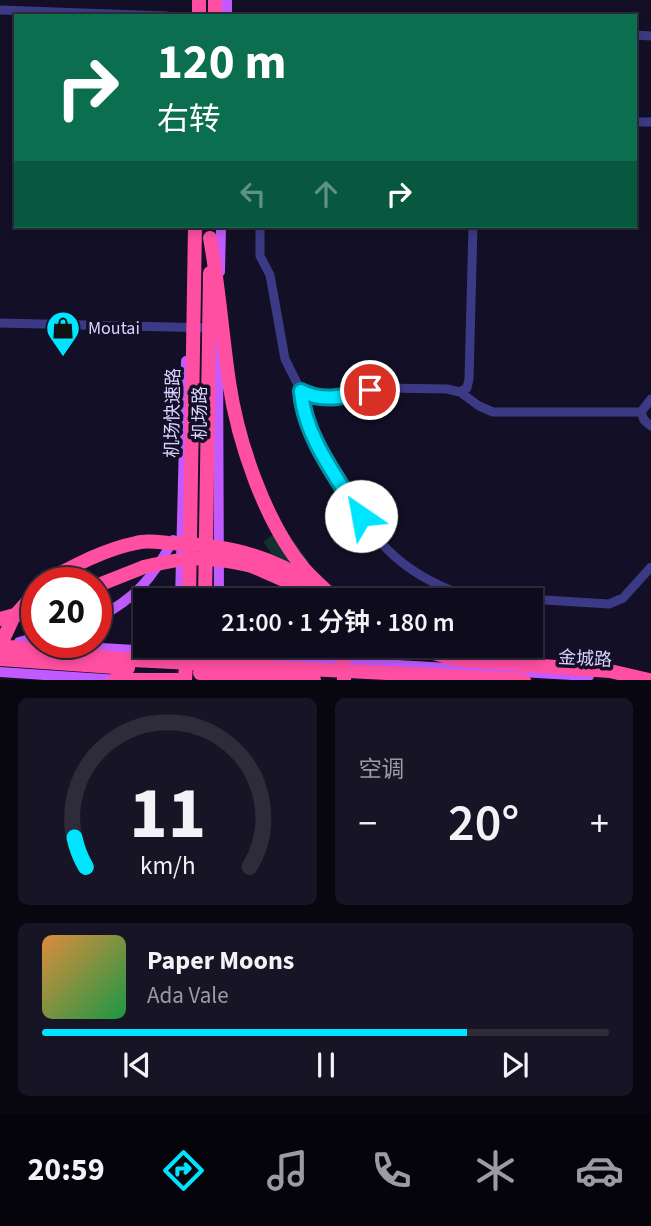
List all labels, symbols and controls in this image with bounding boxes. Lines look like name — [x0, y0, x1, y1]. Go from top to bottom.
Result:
text: 120 m — [157, 28, 286, 98]
icon: right — [42, 42, 133, 133]
text: 右转 — [157, 97, 221, 143]
icon: left — [234, 175, 272, 213]
icon: ahead — [307, 175, 345, 213]
icon: right — [380, 175, 418, 213]
shop icon: Moutai — [44, 309, 82, 358]
place label: Moutai — [88, 316, 140, 341]
pin — [340, 360, 400, 420]
street label: 机场快速路 — [160, 368, 186, 458]
icon: arrive — [351, 371, 389, 409]
street label: 机场路 — [188, 386, 213, 440]
position arrow — [324, 479, 398, 553]
speed limit sign: 20 — [21, 567, 112, 658]
text: 21:00 · 1 分钟 · 180 m — [221, 604, 455, 641]
street label: 金城路 — [557, 645, 613, 673]
text: 空调 — [359, 753, 405, 786]
text: 11 — [129, 763, 206, 867]
text: 20° — [448, 787, 519, 861]
text: − — [359, 797, 377, 851]
text: + — [590, 797, 609, 851]
text: km/h — [140, 848, 195, 884]
text: Paper Moons — [147, 942, 294, 979]
text: Ada Vale — [147, 979, 229, 1012]
icon: previous — [118, 1046, 156, 1084]
icon: pause — [307, 1046, 345, 1084]
icon: next — [496, 1046, 534, 1084]
icon: directions — [159, 1146, 208, 1195]
icon: music — [263, 1146, 312, 1195]
icon: phone — [367, 1146, 416, 1195]
icon: climate — [471, 1146, 520, 1195]
icon: car — [575, 1146, 624, 1195]
text: 20:59 — [27, 1147, 105, 1193]

